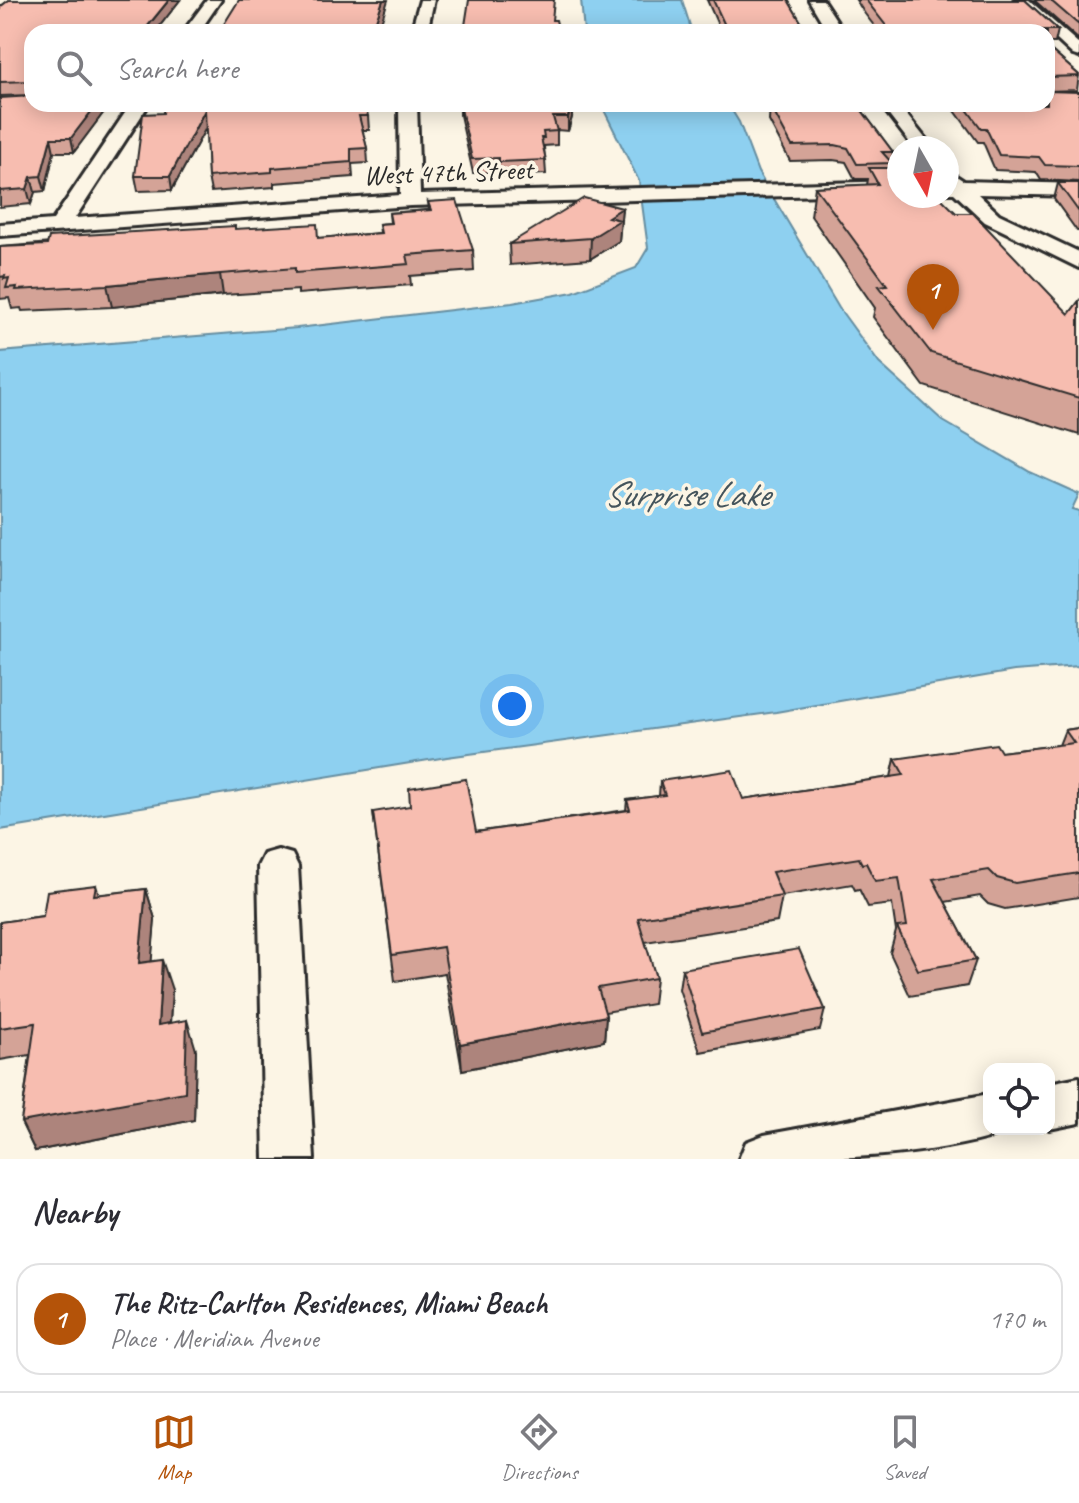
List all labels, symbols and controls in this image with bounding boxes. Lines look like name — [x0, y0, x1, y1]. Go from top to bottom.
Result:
search box — [24, 24, 1055, 112]
icon: search — [52, 46, 96, 90]
text: Search here — [116, 49, 238, 87]
north arrow — [887, 136, 959, 208]
street label: West 47th Street — [363, 151, 536, 192]
pin: 1 — [907, 264, 959, 330]
water label: Surprise Lake — [604, 471, 774, 517]
your location — [492, 686, 532, 726]
map controls — [983, 1063, 1055, 1135]
button: locate — [983, 1063, 1055, 1135]
text: Nearby — [32, 1190, 118, 1233]
text: The Ritz-Carlton Residences, Miami Beach — [110, 1284, 547, 1322]
text: 1 — [54, 1303, 66, 1336]
text: 170 m — [989, 1303, 1045, 1336]
text: Place · Meridian Avenue — [110, 1322, 319, 1355]
tab: Map — [152, 1410, 196, 1486]
tab: Directions — [501, 1410, 578, 1486]
tab: Saved — [883, 1410, 927, 1486]

